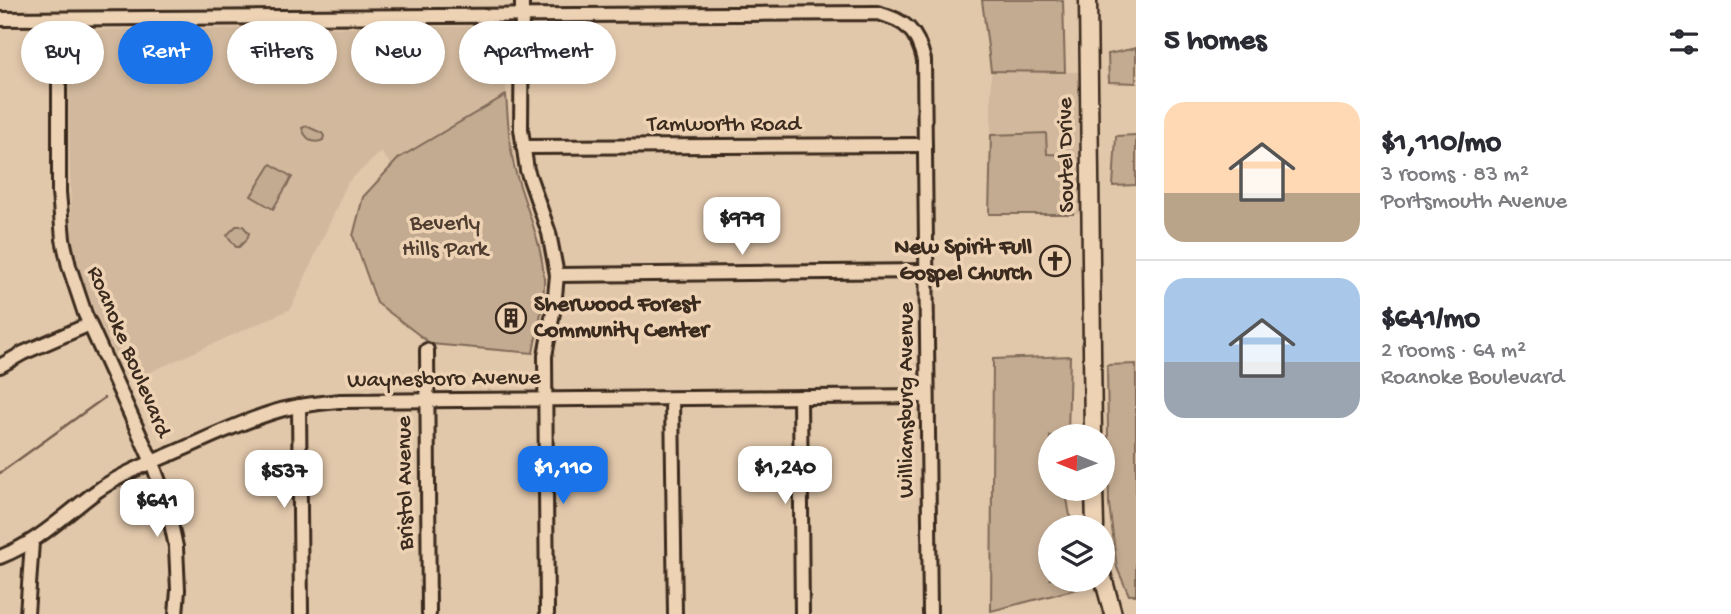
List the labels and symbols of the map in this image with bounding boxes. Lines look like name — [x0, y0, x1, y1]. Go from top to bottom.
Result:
street label: Soutel Drive — [1052, 96, 1082, 213]
street label: Tamworth Road — [645, 112, 802, 139]
pin: $979 — [701, 198, 783, 257]
park label: Beverly Hills Park — [402, 211, 491, 264]
place label: New Spirit Full Gospel Church — [894, 235, 1033, 288]
church icon: New Spirit Full Gospel Church — [1038, 244, 1072, 278]
street label: Roanoke Boulevard — [80, 262, 177, 443]
place label: Sherwood Forest Community Center — [534, 292, 711, 345]
building icon: Sherwood Forest Community Center — [494, 301, 528, 335]
street label: Williamsburg Avenue — [894, 301, 921, 498]
street label: Waynesboro Avenue — [347, 365, 542, 395]
street label: Bristol Avenue — [391, 414, 421, 551]
north arrow — [1038, 424, 1115, 500]
pin: $1,110 — [506, 447, 620, 506]
pin: $1,240 — [728, 447, 842, 506]
pin: $537 — [243, 450, 325, 510]
pin: $641 — [116, 480, 198, 539]

